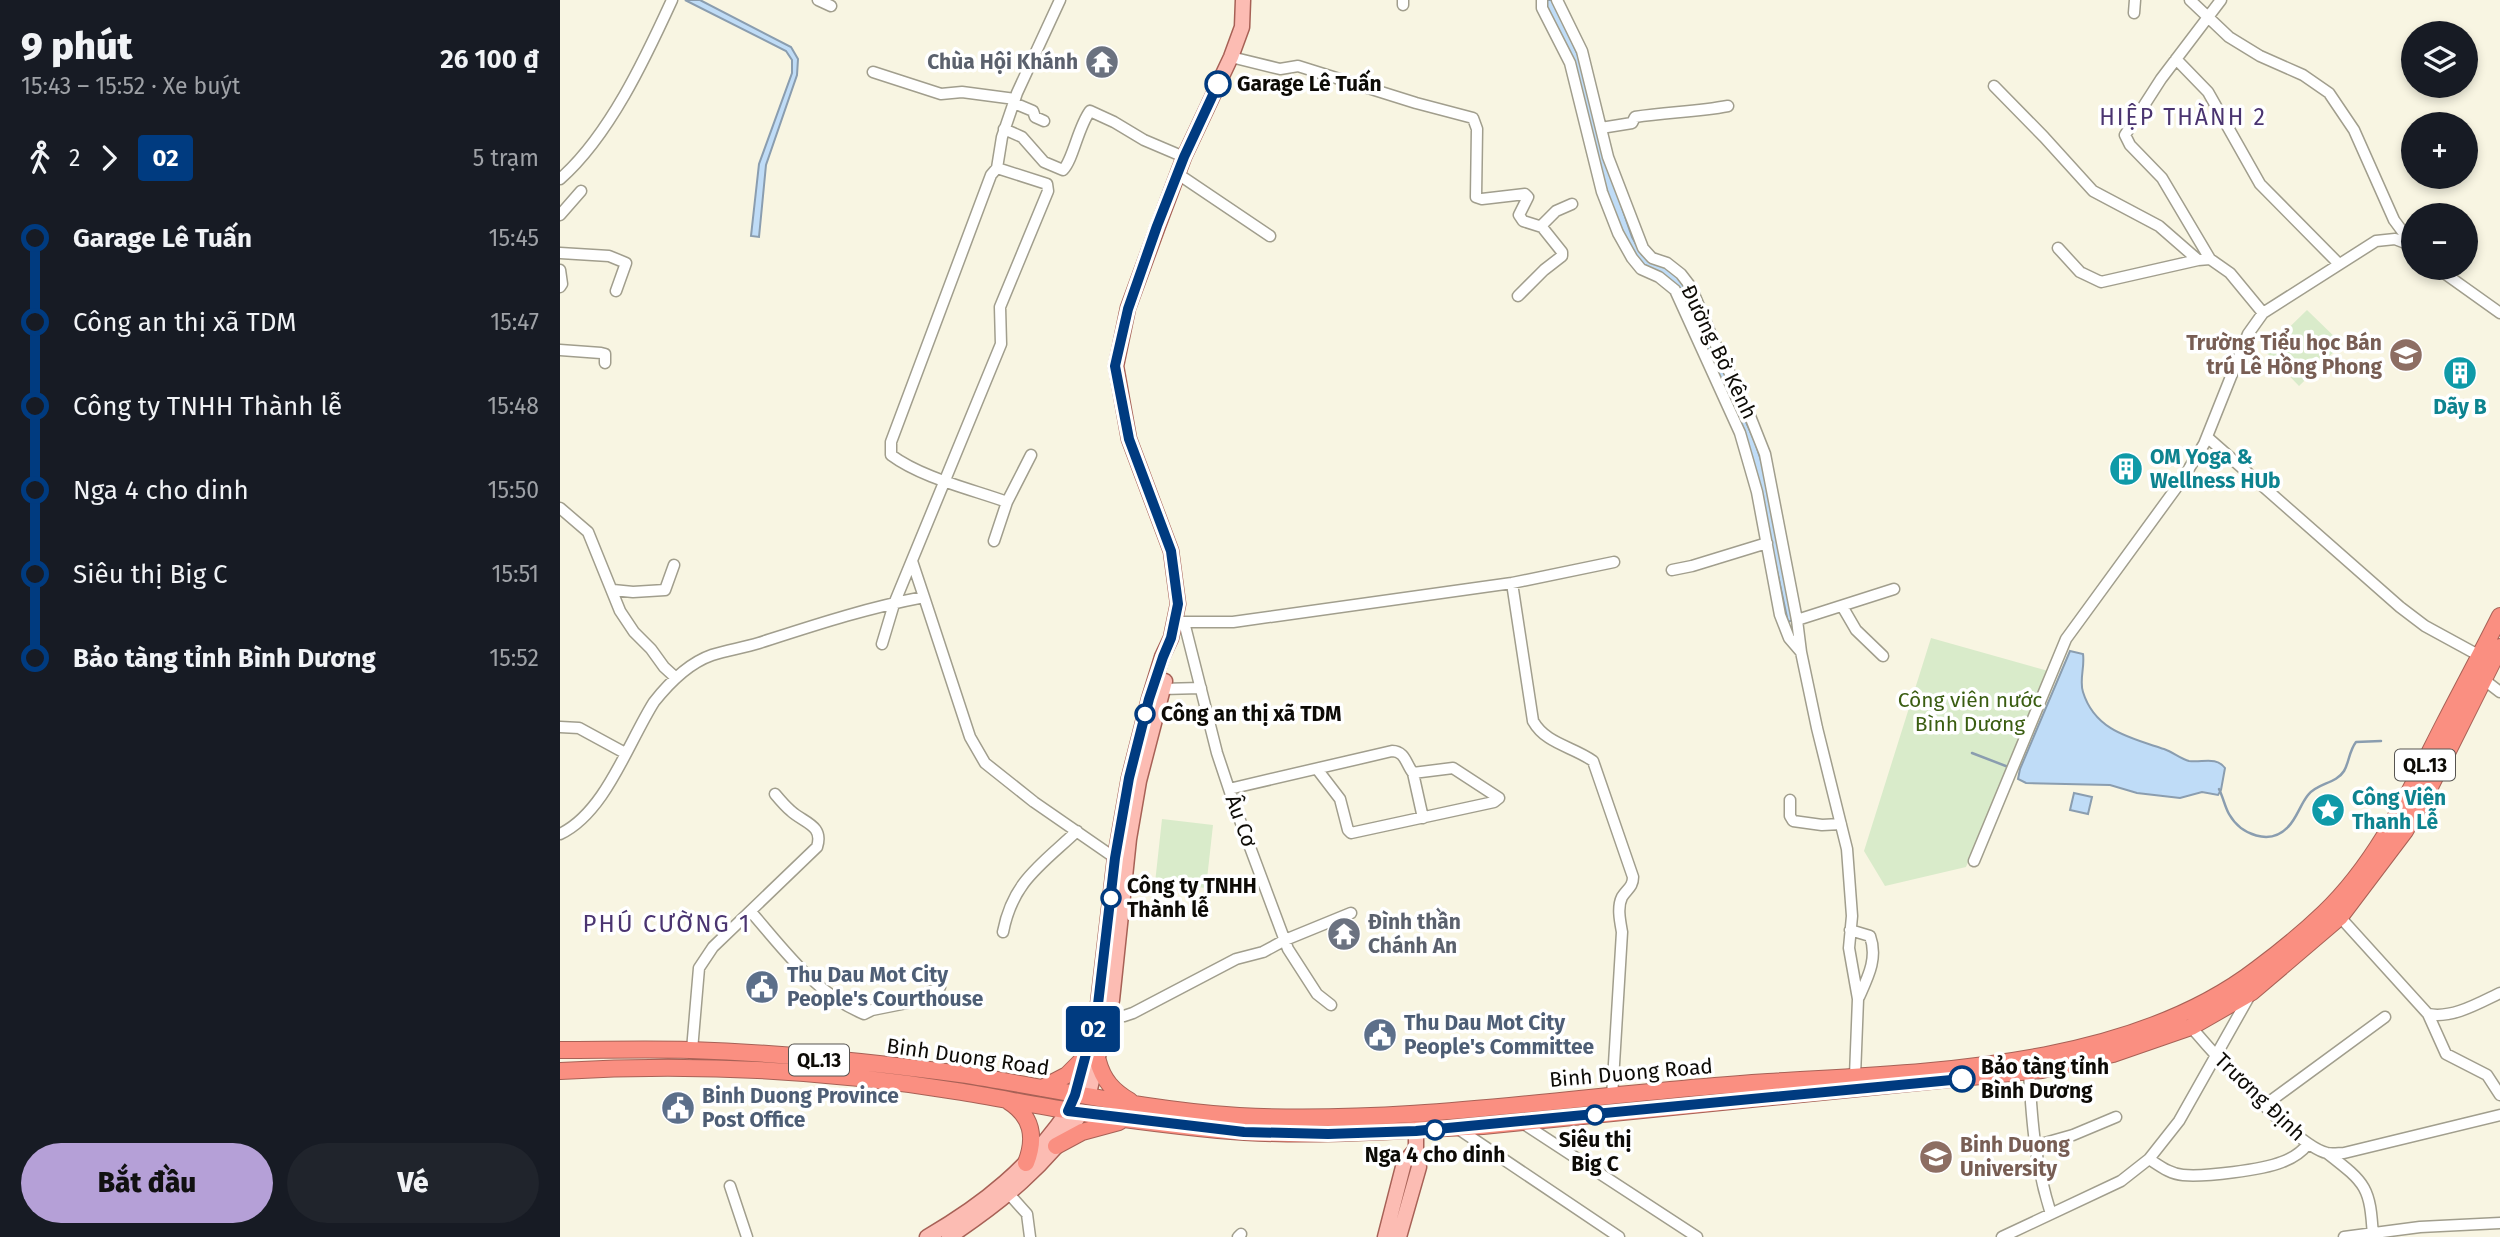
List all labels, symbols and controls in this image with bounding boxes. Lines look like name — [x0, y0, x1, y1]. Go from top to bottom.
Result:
map controls — [2401, 21, 2478, 280]
button: layers — [2401, 21, 2478, 98]
text: 9 phút — [21, 23, 133, 69]
temple icon: Chùa Hội Khánh — [1083, 43, 1121, 81]
text: 26 100 ₫ — [440, 44, 539, 75]
place label: Chùa Hội Khánh — [927, 49, 1078, 75]
place label: Garage Lê Tuấn — [1237, 69, 1382, 97]
marker: Garage Lê Tuấn — [1205, 71, 1231, 97]
text: 15:43 – 15:52 · Xe buýt — [21, 72, 240, 100]
district label: HIỆP THÀNH 2 — [2099, 102, 2267, 131]
button: + — [2401, 112, 2478, 189]
icon: walk — [21, 139, 59, 177]
icon: forward — [90, 139, 128, 177]
text: 2 — [69, 144, 80, 172]
text: 02 — [152, 144, 179, 172]
text: 5 trạm — [473, 144, 539, 172]
button: − — [2401, 203, 2478, 280]
text: Garage Lê Tuấn — [73, 223, 252, 254]
text: 15:45 — [489, 224, 539, 252]
street label: Đường Bờ Kênh — [1675, 281, 1763, 423]
text: Công an thị xã TDM — [73, 307, 296, 338]
text: 15:47 — [490, 308, 539, 336]
place label: Trường Tiểu học Bán trú Lê Hồng Phong — [2186, 328, 2382, 380]
school or university icon: Trường Tiểu học Bán trú Lê Hồng Phong — [2387, 336, 2425, 374]
building icon: Dãy B — [2441, 354, 2479, 392]
text: Công ty TNHH Thành lễ — [73, 391, 342, 422]
text: 15:48 — [487, 392, 539, 420]
place label: Dãy B — [2433, 394, 2487, 420]
place label: OM Yoga & Wellness HUb — [2150, 444, 2281, 494]
building icon: OM Yoga & Wellness HUb — [2107, 450, 2145, 488]
text: Nga 4 cho dinh — [73, 475, 249, 506]
text: 15:50 — [488, 476, 539, 504]
text: Siêu thị Big C — [73, 559, 228, 590]
text: 15:51 — [492, 560, 539, 588]
text: Bảo tàng tỉnh Bình Dương — [73, 643, 376, 674]
text: 15:52 — [489, 644, 539, 672]
park label: Công viên nước Bình Dương — [1898, 687, 2042, 737]
place label: Công an thị xã TDM — [1161, 701, 1342, 727]
marker: Công an thị xã TDM — [1135, 704, 1155, 724]
road number: QL.13 — [2395, 750, 2455, 780]
place label: Công Viên Thanh Lễ — [2352, 785, 2446, 835]
street label: Âu Cơ — [1220, 791, 1263, 851]
place icon: Công Viên Thanh Lễ — [2309, 791, 2347, 829]
place label: Công ty TNHH Thành lễ — [1127, 873, 1257, 923]
marker: Công ty TNHH Thành lễ — [1101, 888, 1121, 908]
place label: Đình thần Chánh An — [1368, 907, 1461, 959]
district label: PHÚ CƯỜNG 1 — [583, 909, 751, 938]
temple icon: Đình thần Chánh An — [1325, 915, 1363, 953]
place label: Thu Dau Mot City People's Courthouse — [787, 962, 984, 1012]
public building icon: Thu Dau Mot City People's Courthouse — [743, 968, 781, 1006]
line badge: 02 — [1062, 1006, 1124, 1052]
place label: Thu Dau Mot City People's Committee — [1404, 1010, 1595, 1060]
text: 02 — [1080, 1015, 1106, 1043]
public building icon: Thu Dau Mot City People's Committee — [1361, 1016, 1399, 1054]
street label: Binh Duong Road — [885, 1033, 1051, 1081]
road number: QL.13 — [789, 1044, 849, 1076]
street label: Trương Định — [2209, 1047, 2311, 1147]
street label: Binh Duong Road — [1548, 1053, 1714, 1093]
place label: Bảo tàng tỉnh Bình Dương — [1981, 1054, 2109, 1104]
marker: Bảo tàng tỉnh Bình Dương — [1949, 1066, 1975, 1092]
place label: Binh Duong Province Post Office — [702, 1083, 899, 1133]
public building icon: Binh Duong Province Post Office — [659, 1089, 697, 1127]
marker: Siêu thị Big C — [1585, 1105, 1605, 1125]
marker: Nga 4 cho dinh — [1425, 1120, 1445, 1140]
place label: Siêu thị Big C — [1559, 1127, 1631, 1177]
place label: Binh Duong University — [1960, 1132, 2070, 1182]
school or university icon: Binh Duong University — [1917, 1138, 1955, 1176]
place label: Nga 4 cho dinh — [1365, 1142, 1505, 1168]
button: Bắt đầu — [21, 1143, 273, 1223]
button: Vé — [287, 1143, 539, 1223]

